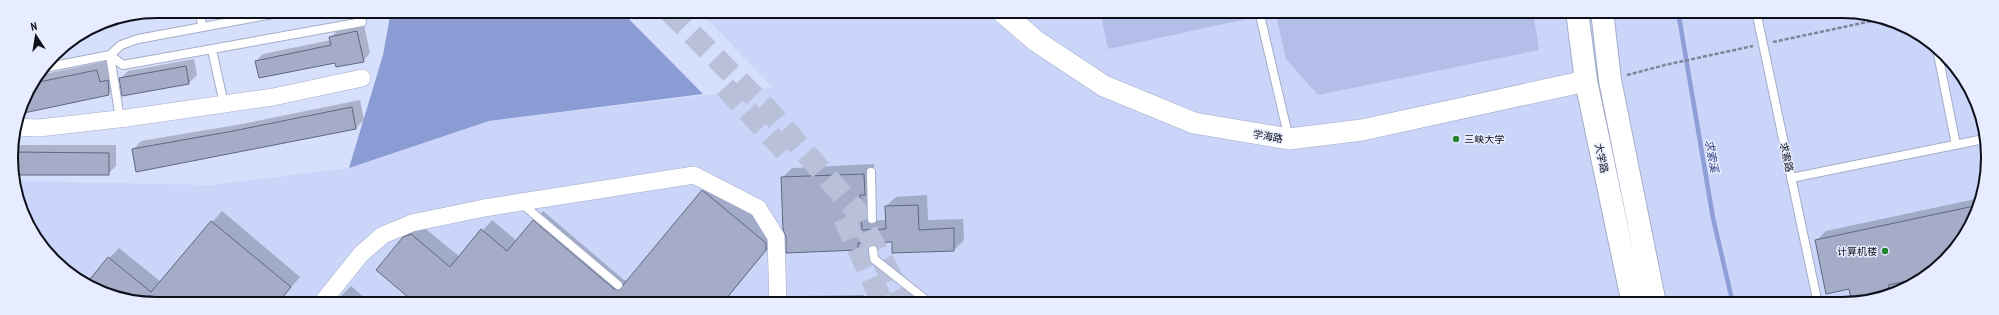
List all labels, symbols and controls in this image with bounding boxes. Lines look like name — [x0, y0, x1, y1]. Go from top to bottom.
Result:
north arrow — [16, 16, 56, 56]
text: N — [30, 19, 38, 34]
street label: 学海路 — [1252, 127, 1284, 145]
place label: 三峡大学 — [1464, 133, 1504, 146]
marker: 三峡大学 — [1451, 134, 1461, 144]
water label: 求索溪 — [1702, 139, 1722, 174]
street label: 求索路 — [1777, 141, 1796, 173]
street label: 大学路 — [1592, 142, 1611, 174]
place label: 计算机楼 — [1837, 245, 1877, 258]
marker: 计算机楼 — [1880, 246, 1890, 256]

